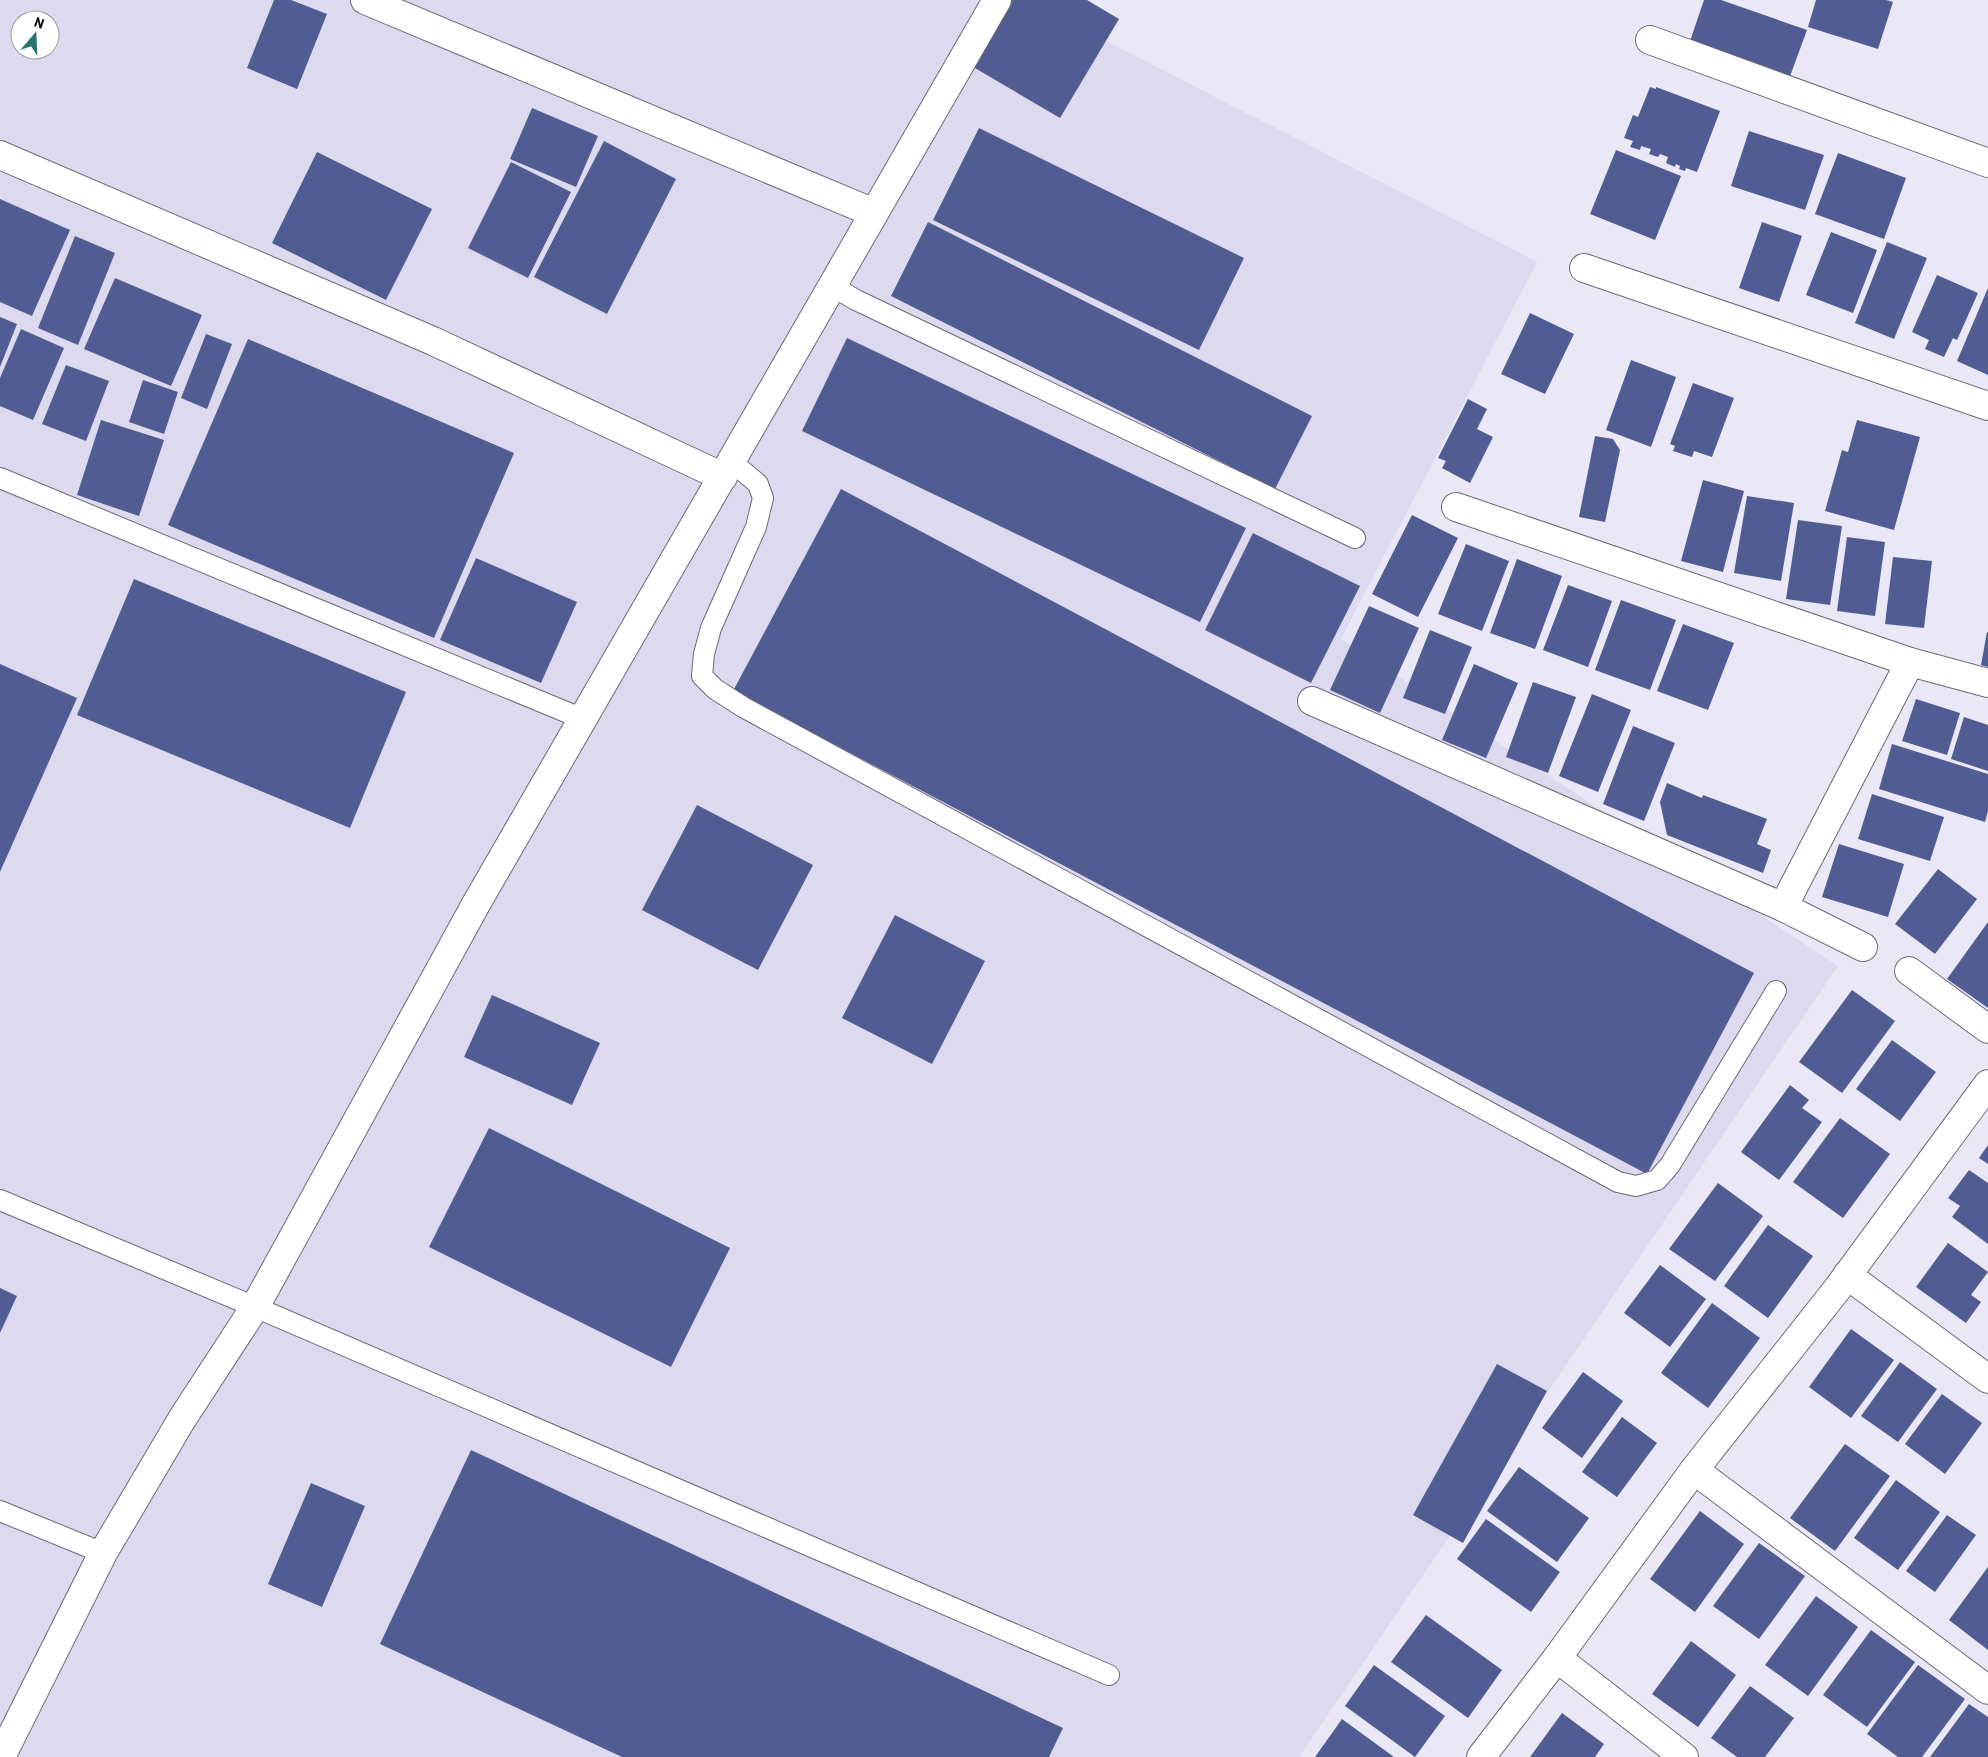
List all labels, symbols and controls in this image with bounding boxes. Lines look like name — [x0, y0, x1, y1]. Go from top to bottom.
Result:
north arrow — [10, 10, 60, 60]
text: N — [32, 13, 47, 32]

